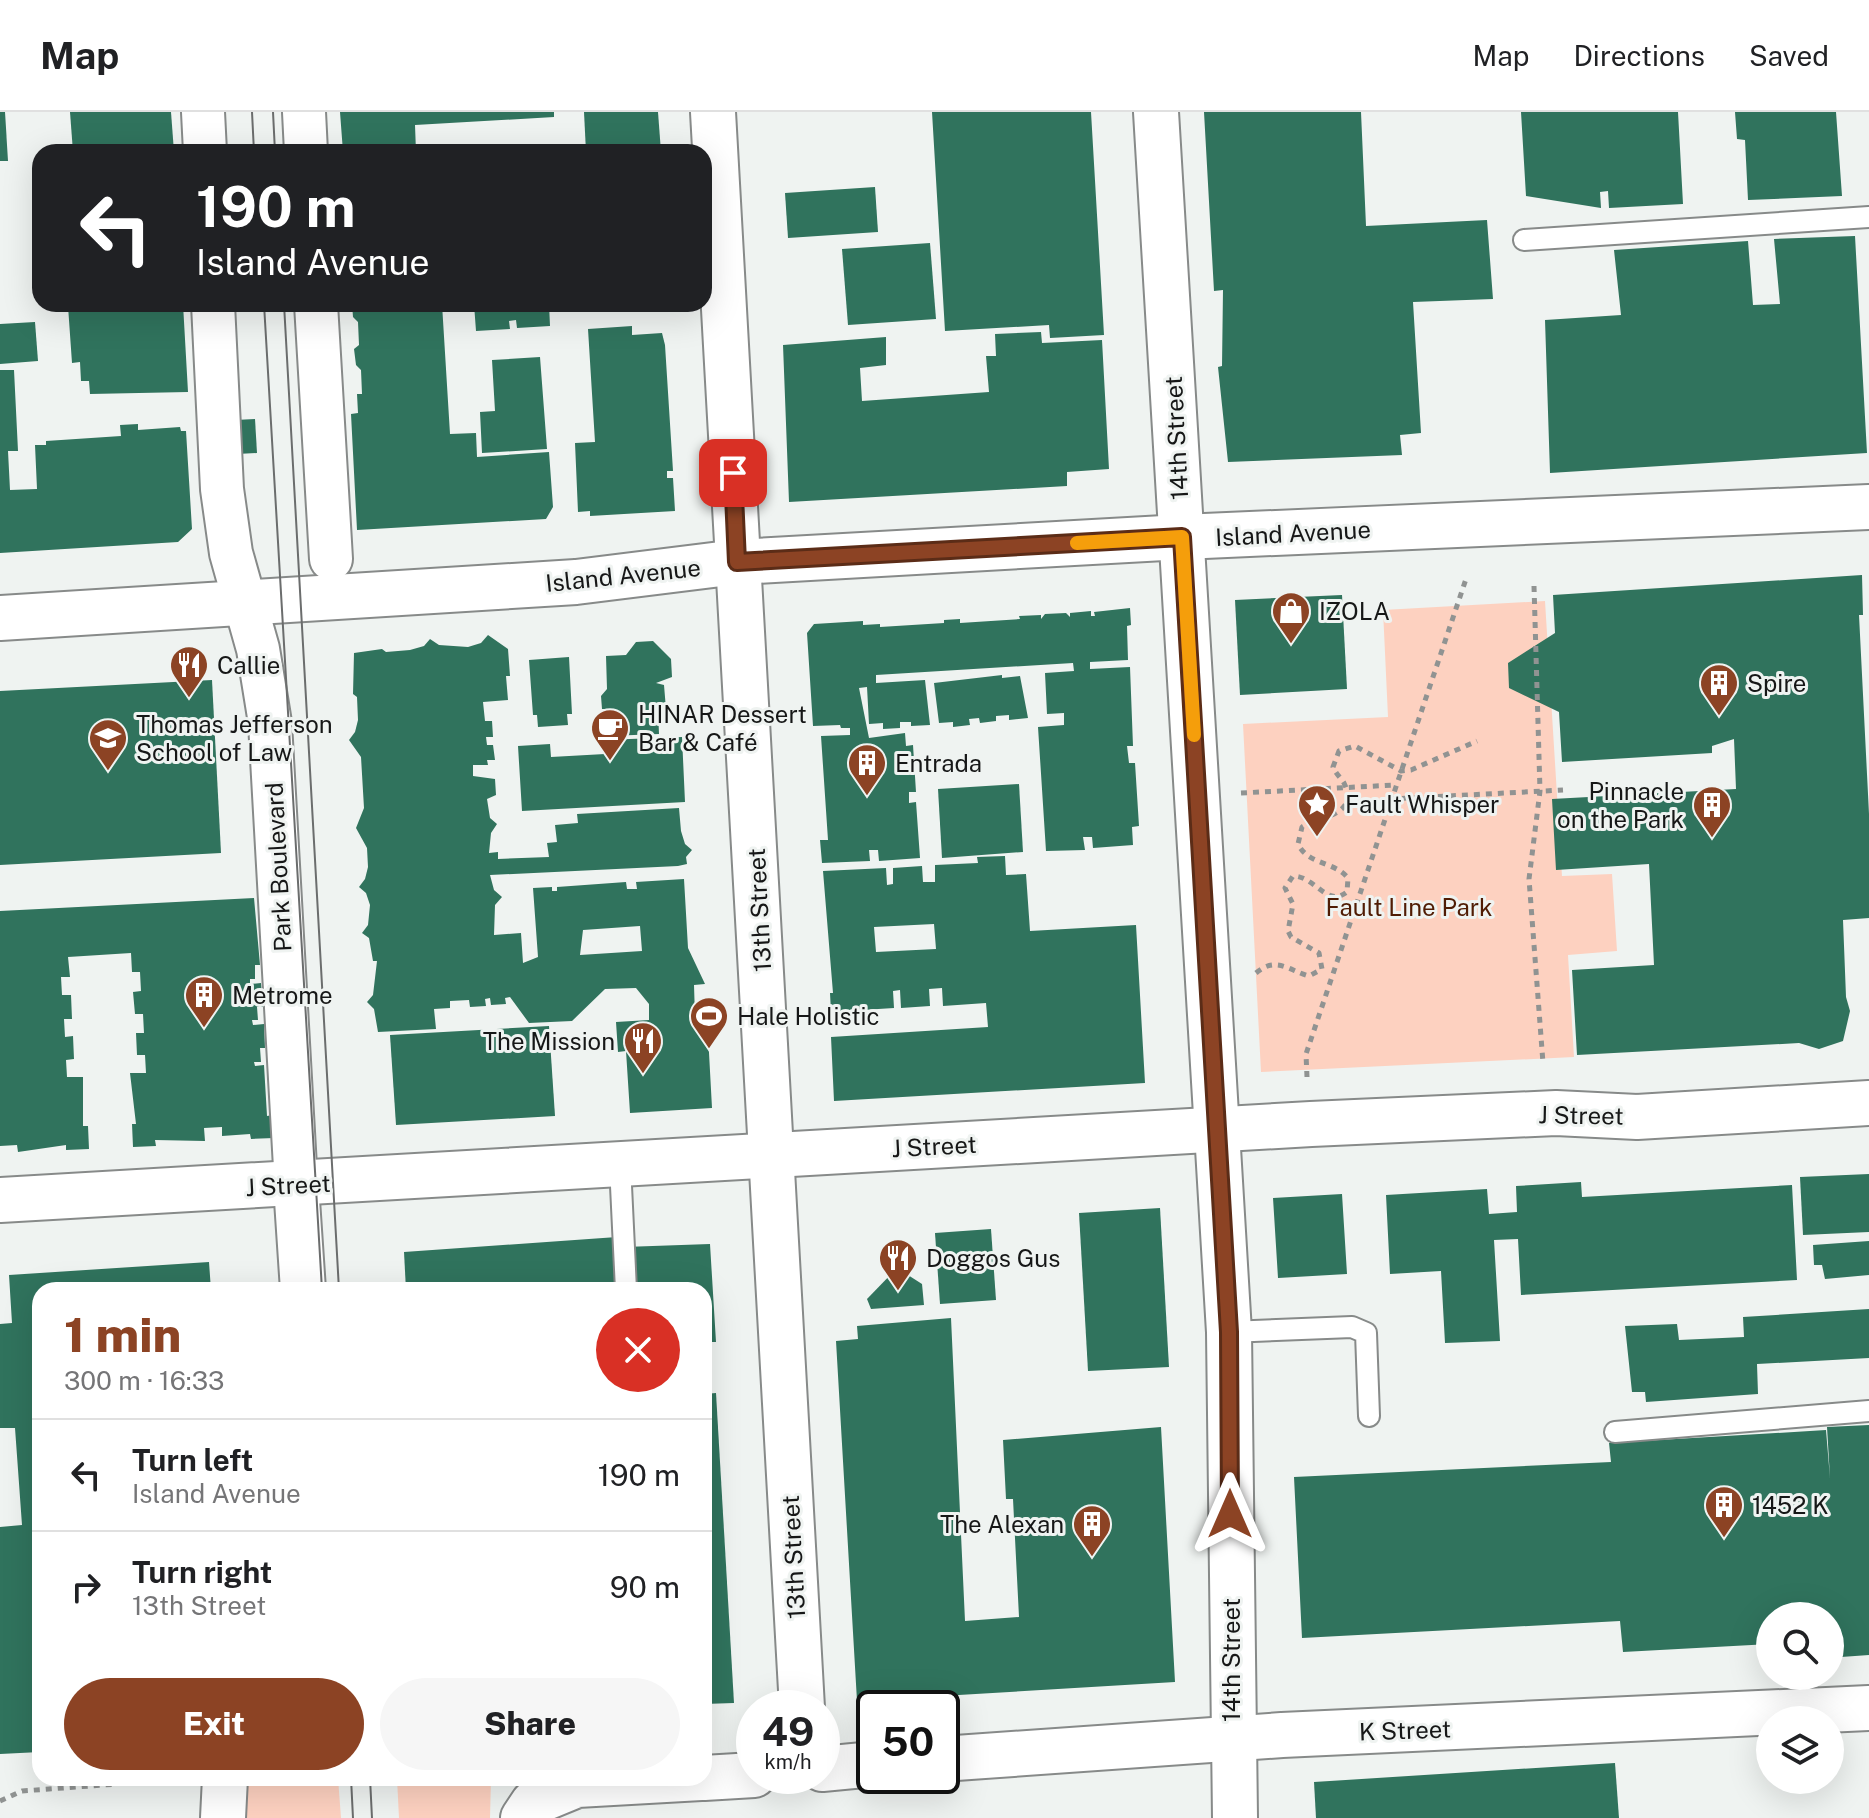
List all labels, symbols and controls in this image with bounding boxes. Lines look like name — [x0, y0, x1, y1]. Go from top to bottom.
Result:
text: Map — [40, 33, 119, 78]
text: Map — [1473, 39, 1529, 72]
text: Directions — [1573, 39, 1705, 72]
text: Saved — [1749, 39, 1829, 72]
text: 190 m — [196, 174, 356, 240]
icon: left — [64, 176, 168, 280]
text: Island Avenue — [196, 241, 430, 283]
street label: 14th Street — [1159, 375, 1193, 501]
pin — [699, 439, 767, 507]
icon: arrive — [711, 451, 755, 495]
street label: Island Avenue — [1214, 515, 1372, 551]
street label: Island Avenue — [544, 553, 702, 597]
shop icon: IZOLA — [1270, 590, 1312, 645]
place label: IZOLA — [1319, 597, 1390, 625]
restaurant icon: Callie — [168, 644, 210, 699]
place label: Callie — [217, 651, 280, 679]
building icon: Spire — [1698, 662, 1740, 717]
place label: Spire — [1747, 669, 1806, 697]
place label: HINAR Dessert Bar & Café — [638, 700, 807, 756]
cafe icon: HINAR Dessert Bar & Café — [589, 707, 631, 762]
place label: Thomas Jefferson School of Law — [136, 710, 333, 766]
school or university icon: Thomas Jefferson School of Law — [87, 717, 129, 772]
building icon: Entrada — [846, 742, 888, 797]
place label: Entrada — [895, 749, 982, 777]
place label: Pinnacle on the Park — [1557, 777, 1684, 833]
street label: Park Boulevard — [260, 782, 296, 952]
place icon: Fault Whisper — [1296, 783, 1338, 838]
building icon: Pinnacle on the Park — [1691, 784, 1733, 839]
place label: Fault Whisper — [1345, 790, 1499, 818]
street label: 13th Street — [742, 847, 776, 973]
park label: Fault Line Park — [1325, 893, 1493, 921]
building icon: Metrome — [183, 974, 225, 1029]
place label: Metrome — [232, 981, 333, 1009]
sports icon: Hale Holistic — [688, 995, 730, 1050]
place label: Hale Holistic — [737, 1002, 880, 1030]
restaurant icon: The Mission — [622, 1020, 664, 1075]
place label: The Mission — [483, 1027, 615, 1055]
street label: J Street — [1538, 1100, 1624, 1130]
street label: J Street — [891, 1130, 977, 1162]
street label: J Street — [245, 1169, 331, 1201]
restaurant icon: Doggos Gus — [877, 1237, 919, 1292]
place label: Doggos Gus — [926, 1244, 1060, 1272]
text: 1 min — [64, 1306, 181, 1363]
button: close — [596, 1308, 680, 1392]
text: 300 m · 16:33 — [64, 1365, 224, 1396]
text: Turn left — [132, 1442, 253, 1478]
icon: left — [64, 1453, 108, 1497]
text: 190 m — [598, 1457, 680, 1493]
position arrow — [1188, 1472, 1272, 1556]
text: Island Avenue — [132, 1478, 301, 1509]
building icon: 1452 K — [1703, 1484, 1745, 1539]
place label: 1452 K — [1752, 1491, 1829, 1519]
street label: 13th Street — [776, 1494, 810, 1620]
building icon: The Alexan — [1071, 1503, 1113, 1558]
place label: The Alexan — [940, 1510, 1064, 1538]
text: Turn right — [132, 1554, 272, 1590]
icon: right — [64, 1565, 108, 1609]
text: 90 m — [610, 1569, 680, 1605]
text: 13th Street — [132, 1590, 266, 1621]
street label: 14th Street — [1217, 1598, 1245, 1722]
map controls — [1756, 1602, 1844, 1794]
button: search — [1756, 1602, 1844, 1690]
button: Exit — [64, 1678, 364, 1770]
button: Share — [380, 1678, 680, 1770]
speed limit sign: 50 — [856, 1690, 960, 1794]
button: layers — [1756, 1706, 1844, 1794]
text: 49 — [762, 1708, 814, 1755]
street label: K Street — [1358, 1714, 1452, 1746]
text: km/h — [764, 1750, 812, 1774]

